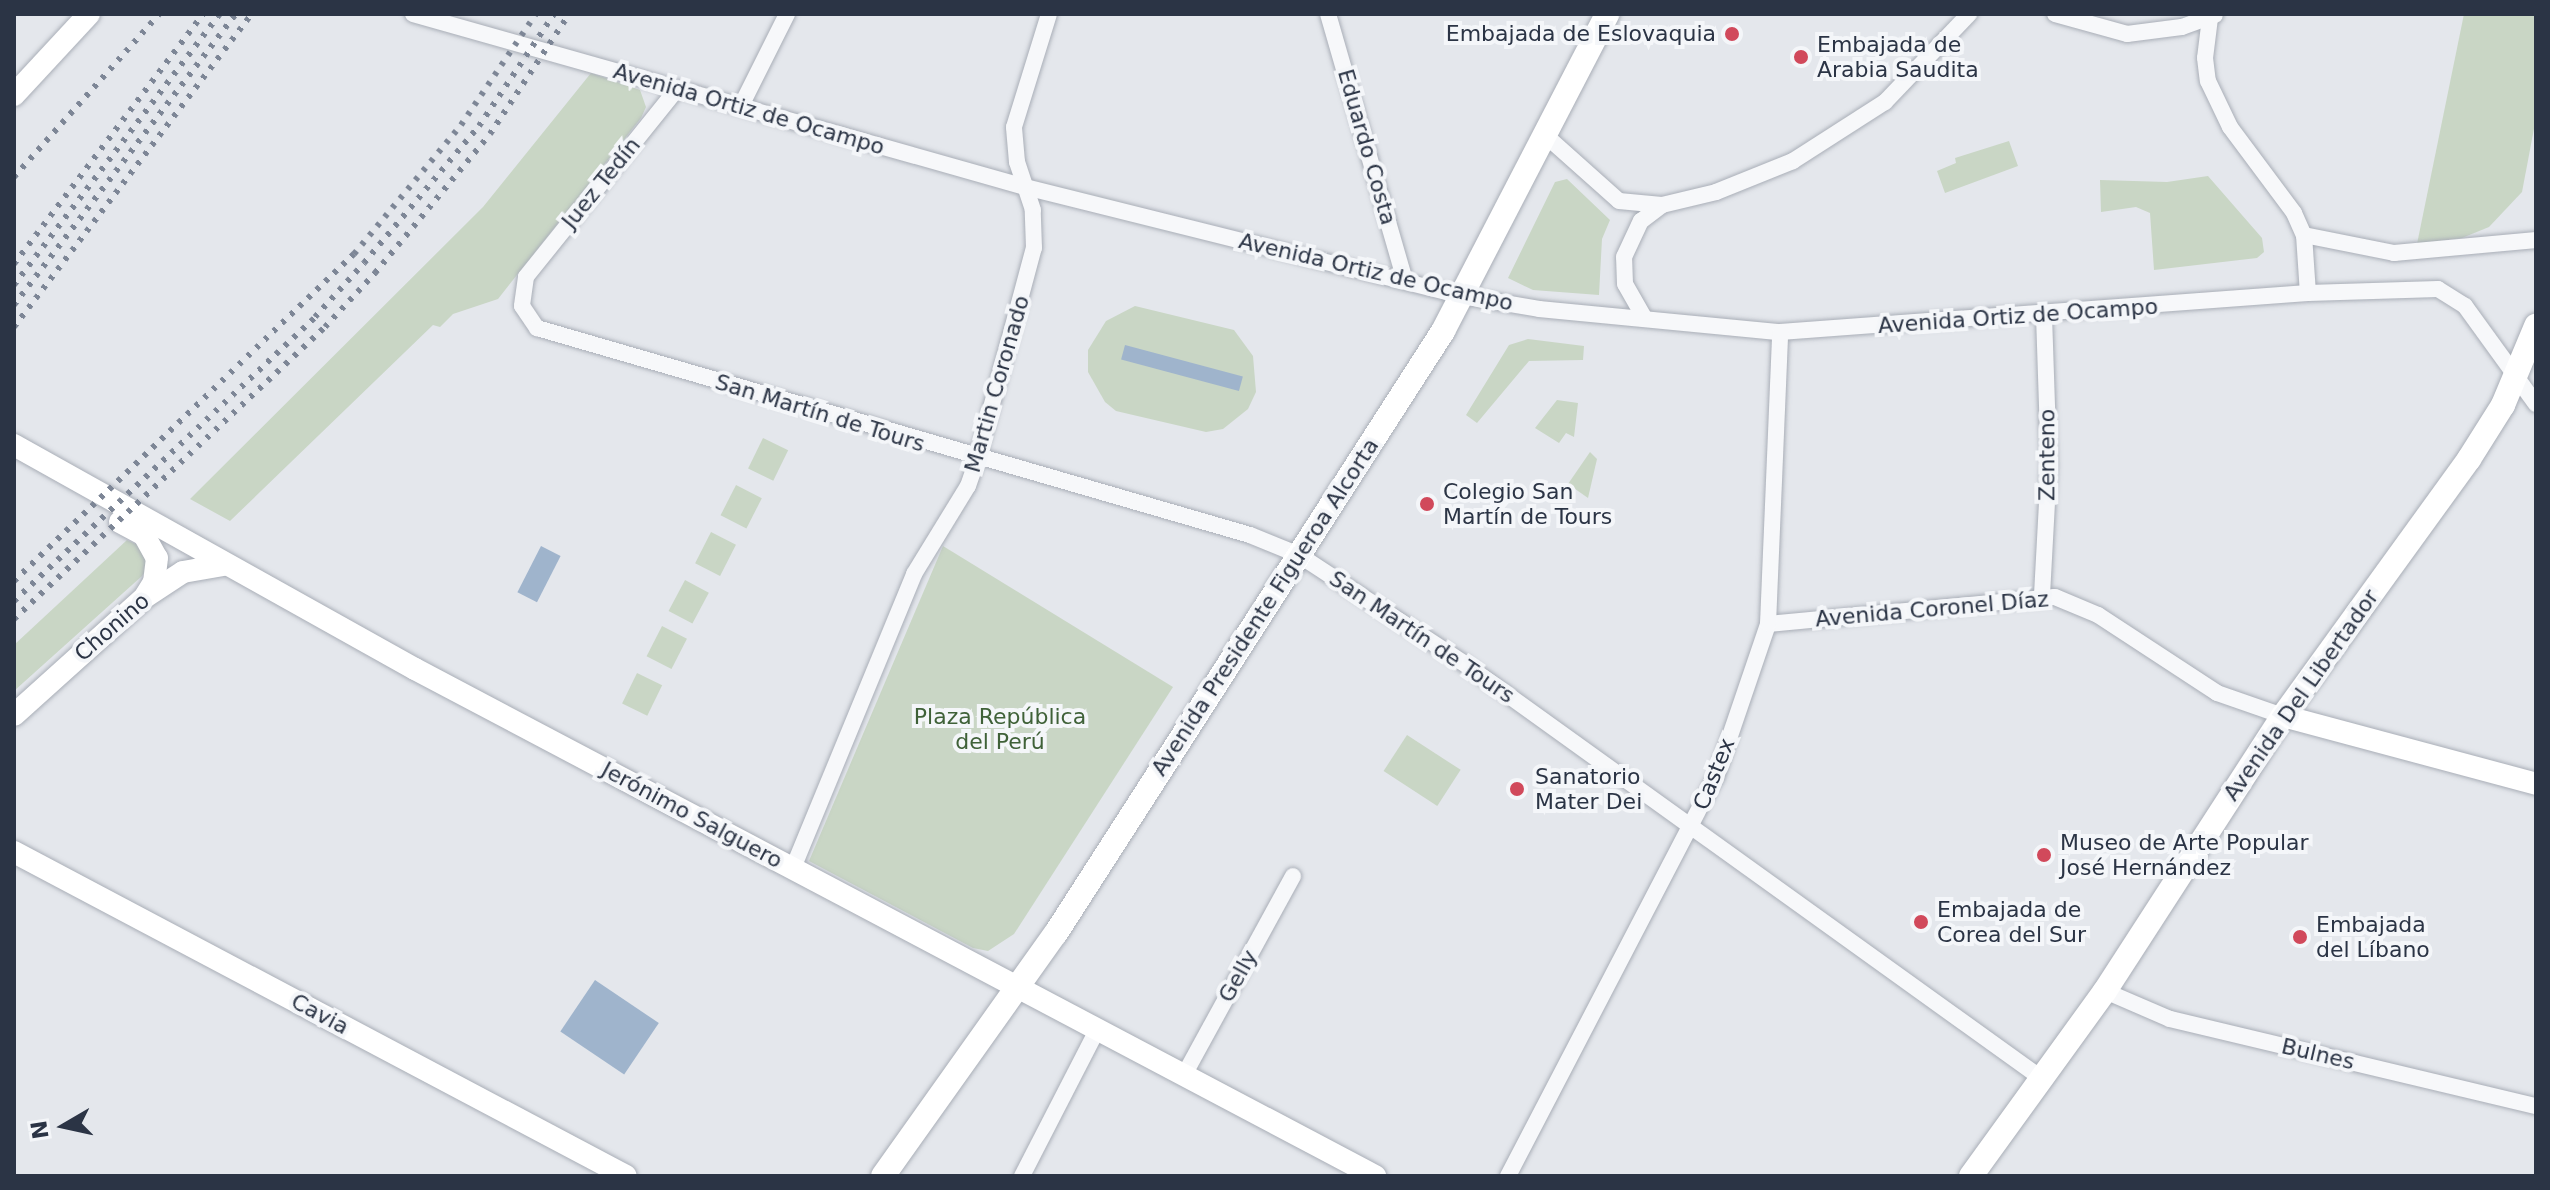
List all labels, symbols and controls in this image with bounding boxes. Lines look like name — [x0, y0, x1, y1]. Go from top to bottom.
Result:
place label: Embajada de Eslovaquia — [1446, 21, 1716, 47]
marker: Embajada de Eslovaquia — [1723, 25, 1741, 43]
place label: Embajada de Arabia Saudita — [1817, 31, 1979, 82]
marker: Embajada de Arabia Saudita — [1792, 48, 1810, 66]
street label: Avenida Ortiz de Ocampo — [610, 58, 888, 160]
street label: Eduardo Costa — [1332, 66, 1402, 228]
street label: Juez Tedín — [556, 132, 646, 234]
street label: Avenida Ortiz de Ocampo — [1236, 228, 1516, 316]
street label: Martin Coronado — [959, 292, 1035, 476]
street label: Avenida Ortiz de Ocampo — [1877, 293, 2159, 339]
street label: San Martín de Tours — [712, 369, 928, 457]
street label: Zenteno — [2034, 409, 2060, 501]
street label: Avenida Presidente Figueroa Alcorta — [1146, 433, 1384, 781]
place label: Colegio San Martín de Tours — [1443, 478, 1612, 530]
marker: Colegio San Martín de Tours — [1418, 495, 1436, 513]
street label: San Martín de Tours — [1324, 565, 1520, 709]
street label: Avenida Del Libertador — [2218, 584, 2384, 806]
street label: Avenida Coronel Díaz — [1814, 586, 2050, 632]
street label: Chonino — [69, 587, 155, 667]
park label: Plaza República del Perú — [914, 703, 1086, 754]
street label: Castex — [1688, 734, 1740, 814]
street label: Jerónimo Salguero — [597, 756, 787, 874]
place label: Sanatorio Mater Dei — [1535, 763, 1642, 814]
marker: Sanatorio Mater Dei — [1506, 778, 1528, 800]
place label: Museo de Arte Popular José Hernández — [2060, 829, 2309, 880]
marker: Museo de Arte Popular José Hernández — [2035, 846, 2053, 864]
place label: Embajada de Corea del Sur — [1937, 896, 2086, 948]
place label: Embajada del Líbano — [2316, 911, 2430, 962]
marker: Embajada de Corea del Sur — [1912, 913, 1930, 931]
marker: Embajada del Líbano — [2291, 928, 2309, 946]
street label: Gelly — [1213, 945, 1263, 1007]
street label: Cavia — [287, 988, 353, 1040]
street label: Bulnes — [2279, 1033, 2357, 1075]
north arrow — [24, 1086, 104, 1166]
text: N — [26, 1119, 54, 1141]

